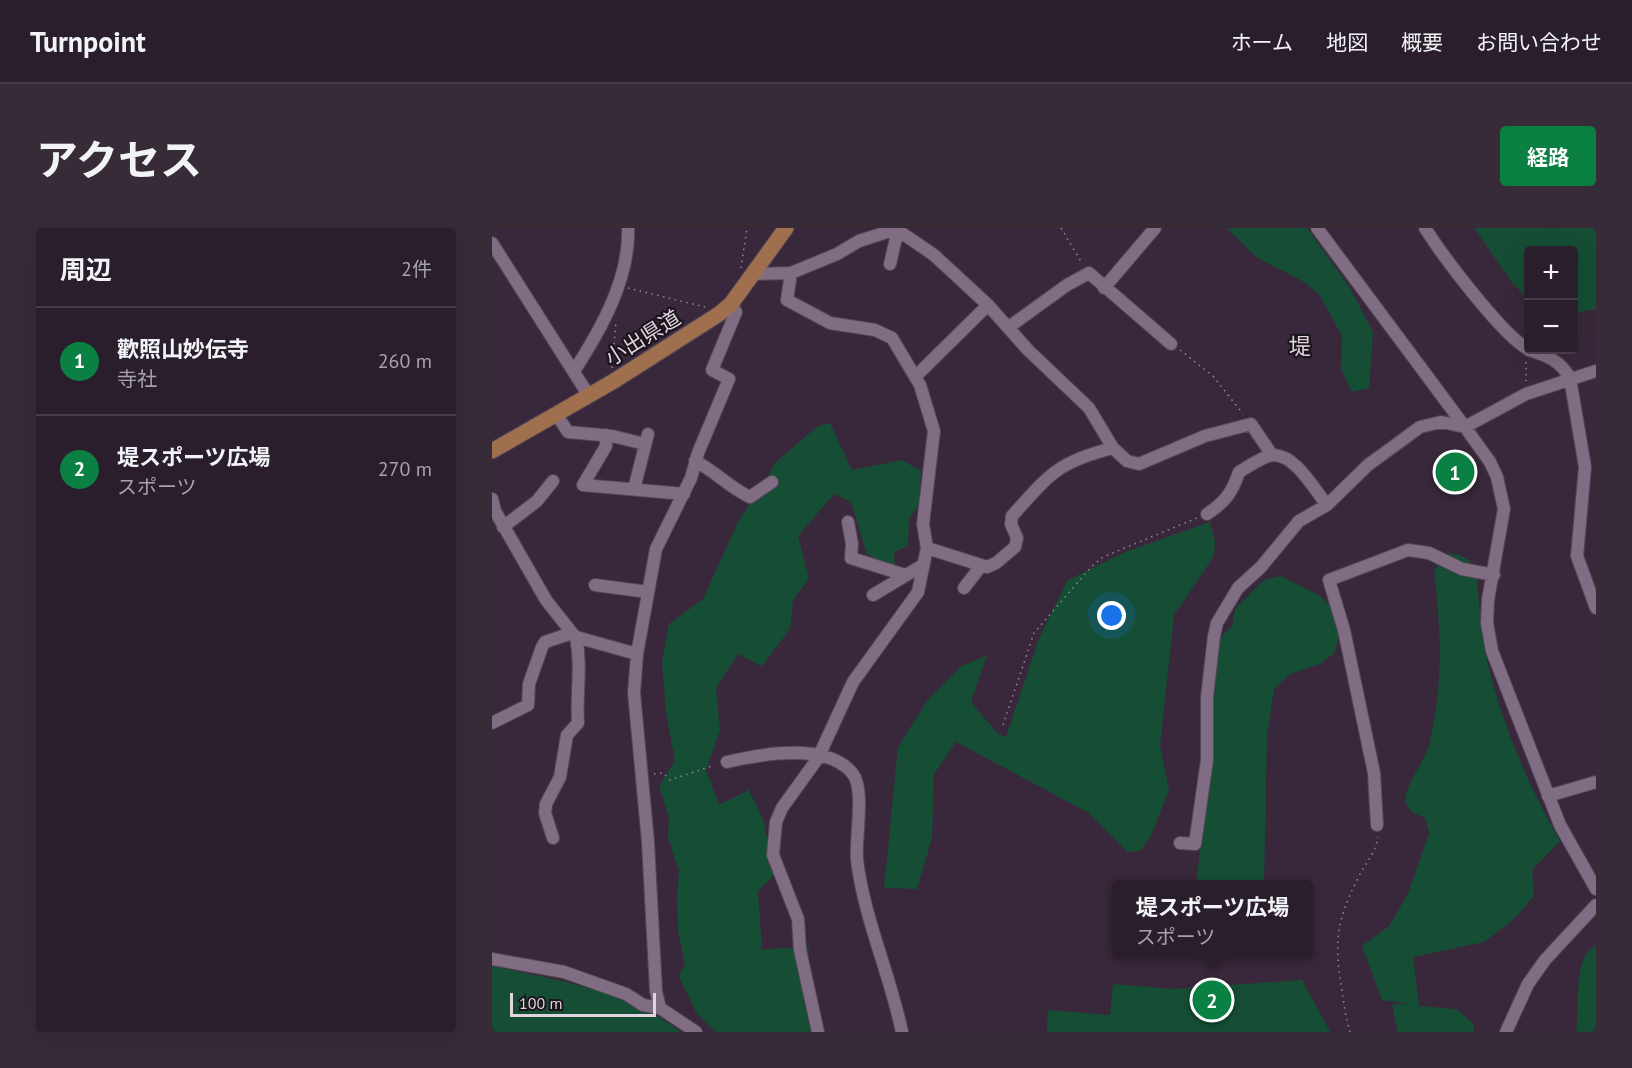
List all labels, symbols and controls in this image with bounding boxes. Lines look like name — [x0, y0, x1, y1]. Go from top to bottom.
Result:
text: Turnpoint — [30, 23, 146, 60]
text: ホーム — [1231, 29, 1293, 56]
text: 地図 — [1326, 29, 1368, 56]
text: 概要 — [1401, 29, 1443, 56]
text: お問い合わせ — [1476, 29, 1602, 56]
button: 経路 — [1500, 126, 1596, 186]
text: アクセス — [36, 132, 202, 187]
map controls — [1524, 246, 1578, 354]
button: + — [1524, 246, 1578, 300]
text: 周辺 — [60, 253, 112, 286]
text: 2件 — [401, 256, 432, 282]
button: − — [1524, 300, 1578, 354]
street label: 小出県道 — [600, 304, 686, 371]
district label: 堤 — [1289, 332, 1311, 360]
text: 歡照山妙伝寺 — [117, 335, 249, 363]
text: 1 — [74, 348, 85, 374]
text: 260 m — [378, 348, 432, 374]
text: 寺社 — [117, 366, 157, 392]
text: 堤スポーツ広場 — [117, 443, 271, 471]
pin: 1 — [1436, 450, 1474, 494]
text: 2 — [74, 456, 85, 482]
text: 270 m — [378, 456, 432, 482]
text: スポーツ — [117, 474, 197, 500]
your location — [1097, 601, 1126, 630]
popup — [1112, 880, 1313, 958]
text: 堤スポーツ広場 — [1136, 893, 1289, 921]
text: スポーツ — [1136, 924, 1215, 950]
pin: 2 — [1192, 978, 1232, 1022]
scale bar — [510, 990, 656, 1018]
text: 100 m — [519, 993, 562, 1013]

